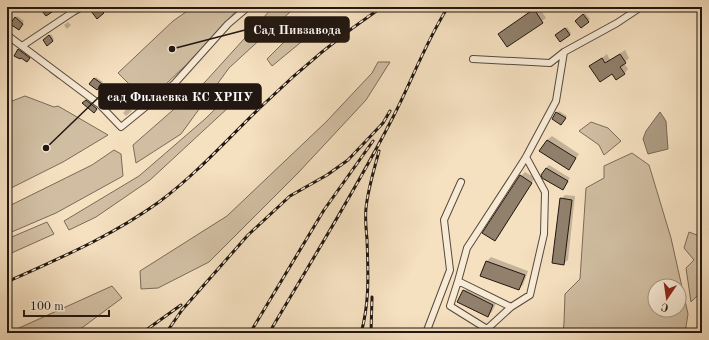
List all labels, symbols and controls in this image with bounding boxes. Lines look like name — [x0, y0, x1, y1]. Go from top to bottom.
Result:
callout: Сад Пивзавода — [245, 17, 349, 42]
text: Сад Пивзавода — [253, 24, 341, 37]
callout: сад Филаевка КС ХРПУ — [99, 84, 261, 109]
text: сад Филаевка КС ХРПУ — [107, 91, 253, 104]
north arrow — [647, 278, 687, 318]
scale bar — [24, 292, 109, 318]
text: С — [660, 300, 670, 312]
text: 100 m — [30, 301, 64, 313]

